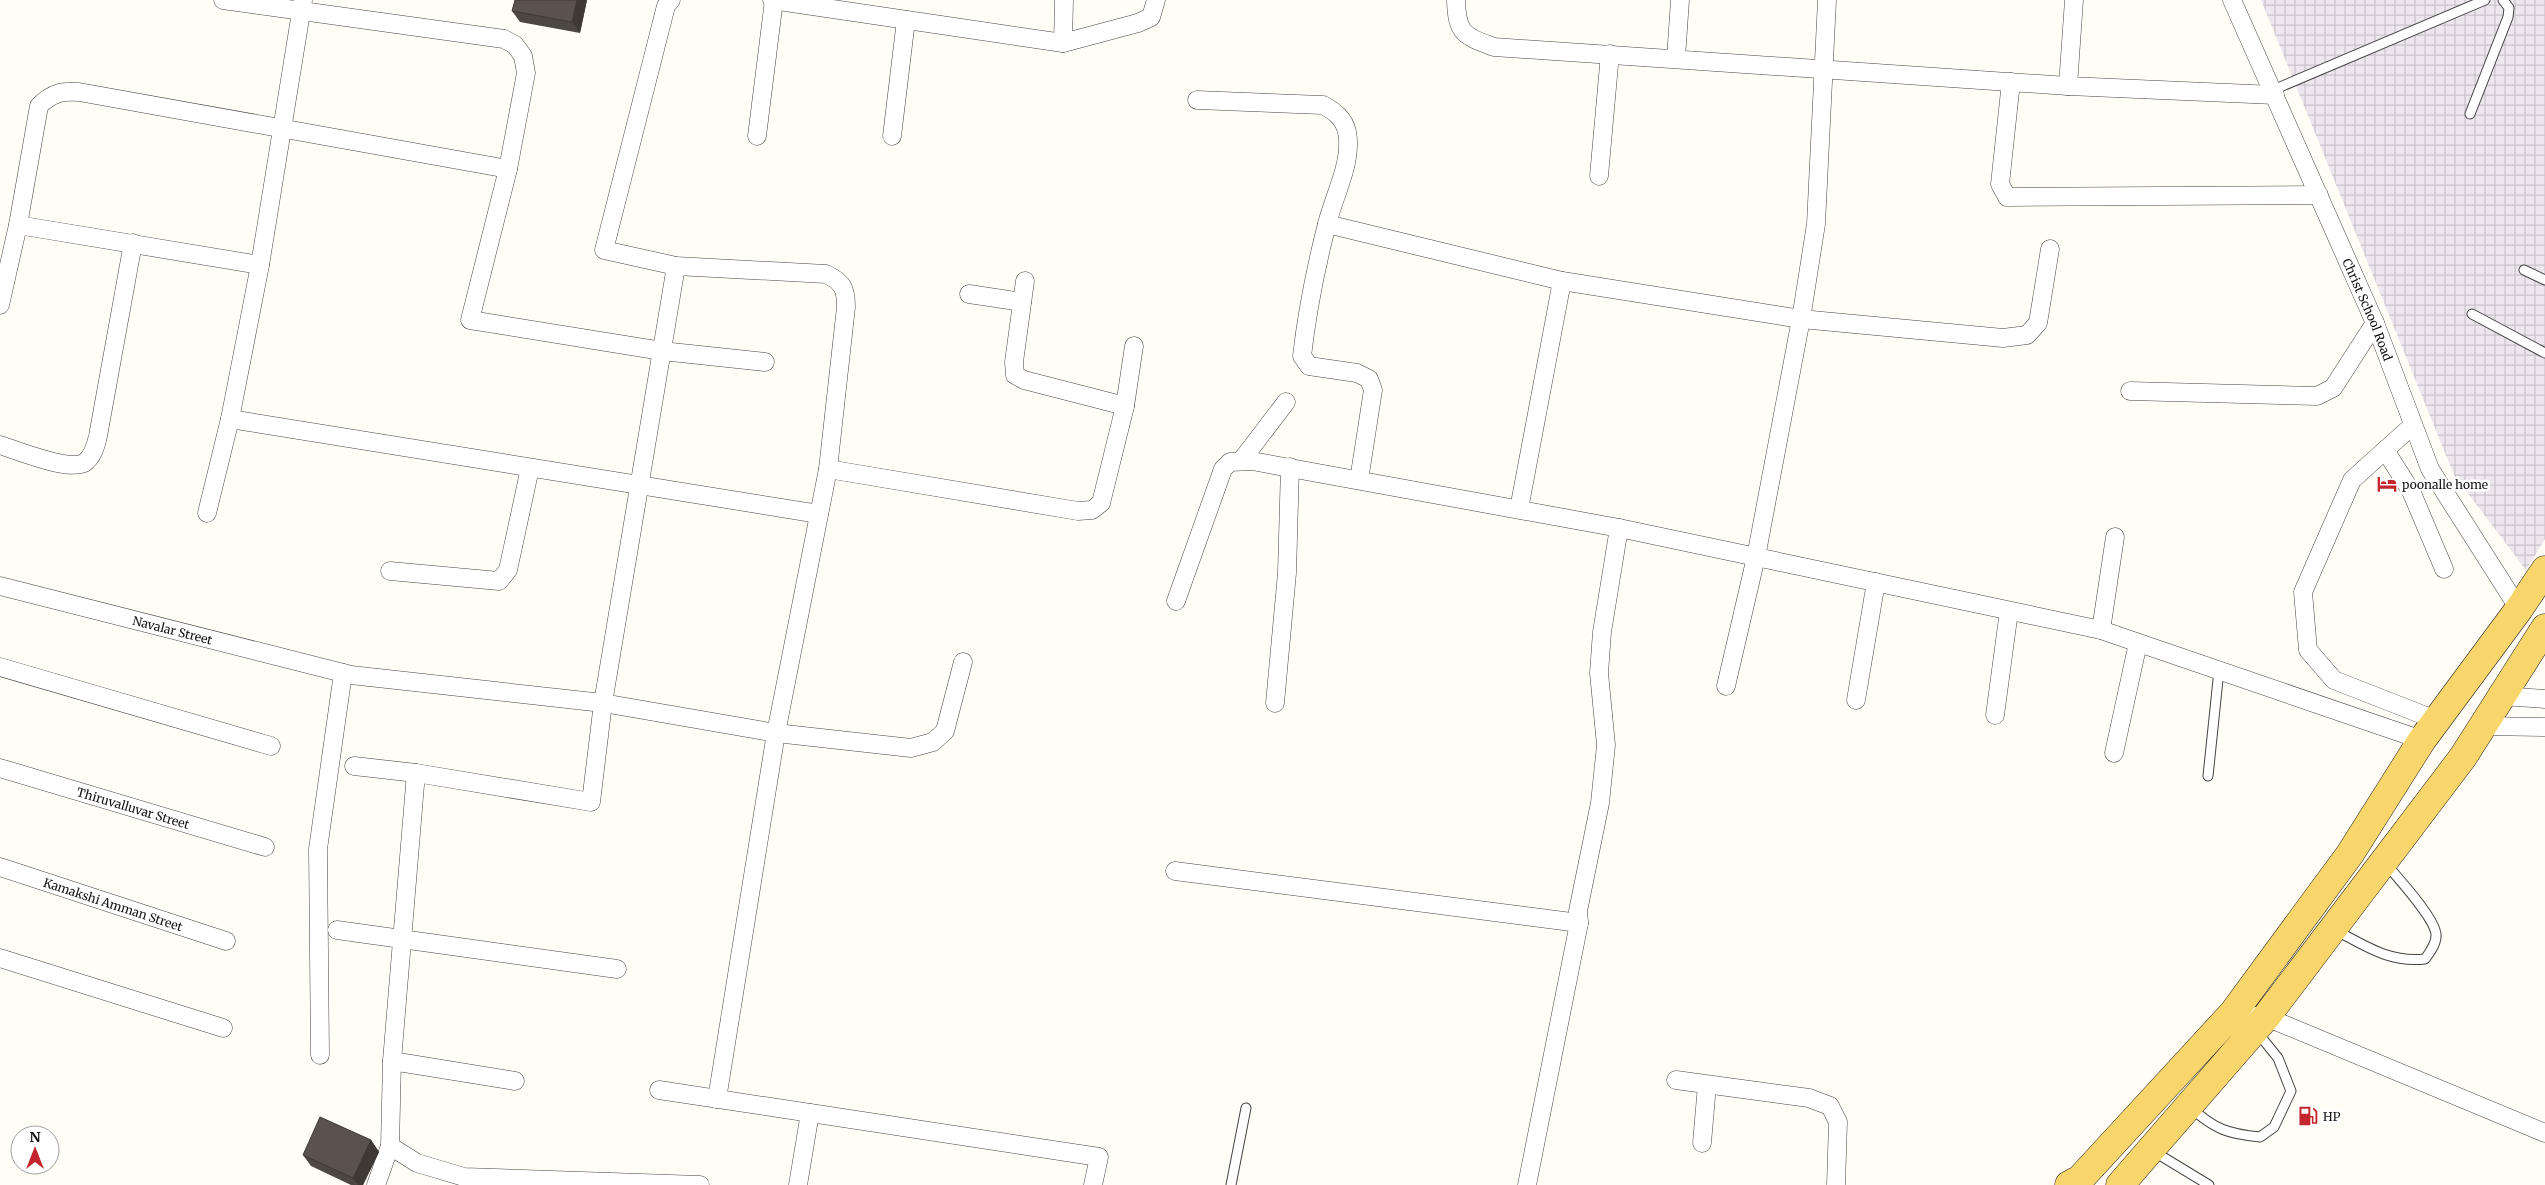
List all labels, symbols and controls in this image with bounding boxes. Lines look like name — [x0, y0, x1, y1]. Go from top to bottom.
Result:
street label: Christ School Road — [2340, 256, 2396, 363]
hotel icon: poonalle home — [2376, 473, 2398, 495]
place label: poonalle home — [2402, 477, 2488, 492]
street label: Navalar Street — [131, 612, 214, 647]
street label: Thiruvalluvar Street — [75, 784, 192, 832]
street label: Kamakshi Amman Street — [42, 874, 185, 934]
fuel station icon: HP — [2297, 1105, 2319, 1127]
place label: HP — [2323, 1109, 2341, 1124]
north arrow — [10, 1125, 60, 1175]
text: N — [29, 1128, 41, 1146]

